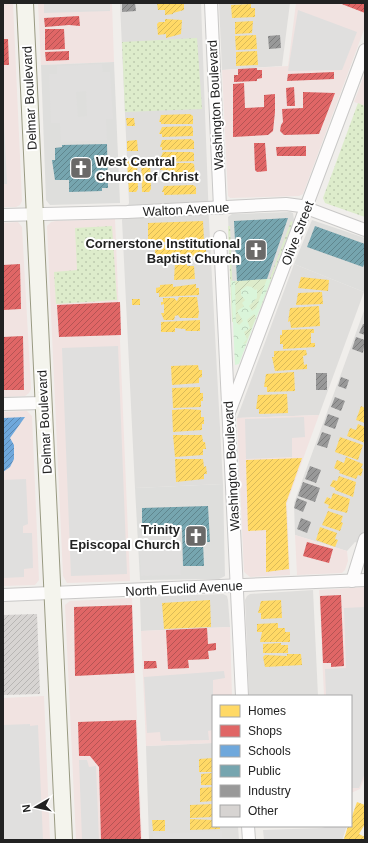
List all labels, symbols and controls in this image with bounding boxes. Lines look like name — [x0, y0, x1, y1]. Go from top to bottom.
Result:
street label: Washington Boulevard — [205, 40, 226, 170]
street label: Delmar Boulevard — [19, 46, 40, 150]
place label: West Central Church of Christ — [96, 154, 199, 184]
church icon: West Central Church of Christ — [68, 155, 94, 181]
street label: Olive Street — [278, 198, 317, 268]
street label: Walton Avenue — [142, 200, 230, 219]
place label: Cornerstone Institutional Baptist Church — [85, 236, 240, 266]
church icon: Cornerstone Institutional Baptist Church — [243, 237, 269, 263]
street label: Delmar Boulevard — [34, 370, 55, 474]
street label: Washington Boulevard — [221, 401, 242, 531]
place label: Trinity Episcopal Church — [69, 522, 181, 552]
church icon: Trinity Episcopal Church — [183, 523, 209, 549]
street label: North Euclid Avenue — [125, 578, 243, 599]
legend — [212, 695, 352, 827]
text: Homes — [248, 704, 286, 718]
text: Shops — [248, 724, 282, 738]
text: Schools — [248, 744, 291, 758]
text: Public — [248, 764, 281, 778]
text: Industry — [248, 784, 291, 798]
north arrow — [16, 787, 56, 827]
text: N — [20, 804, 33, 813]
text: Other — [248, 804, 278, 818]

